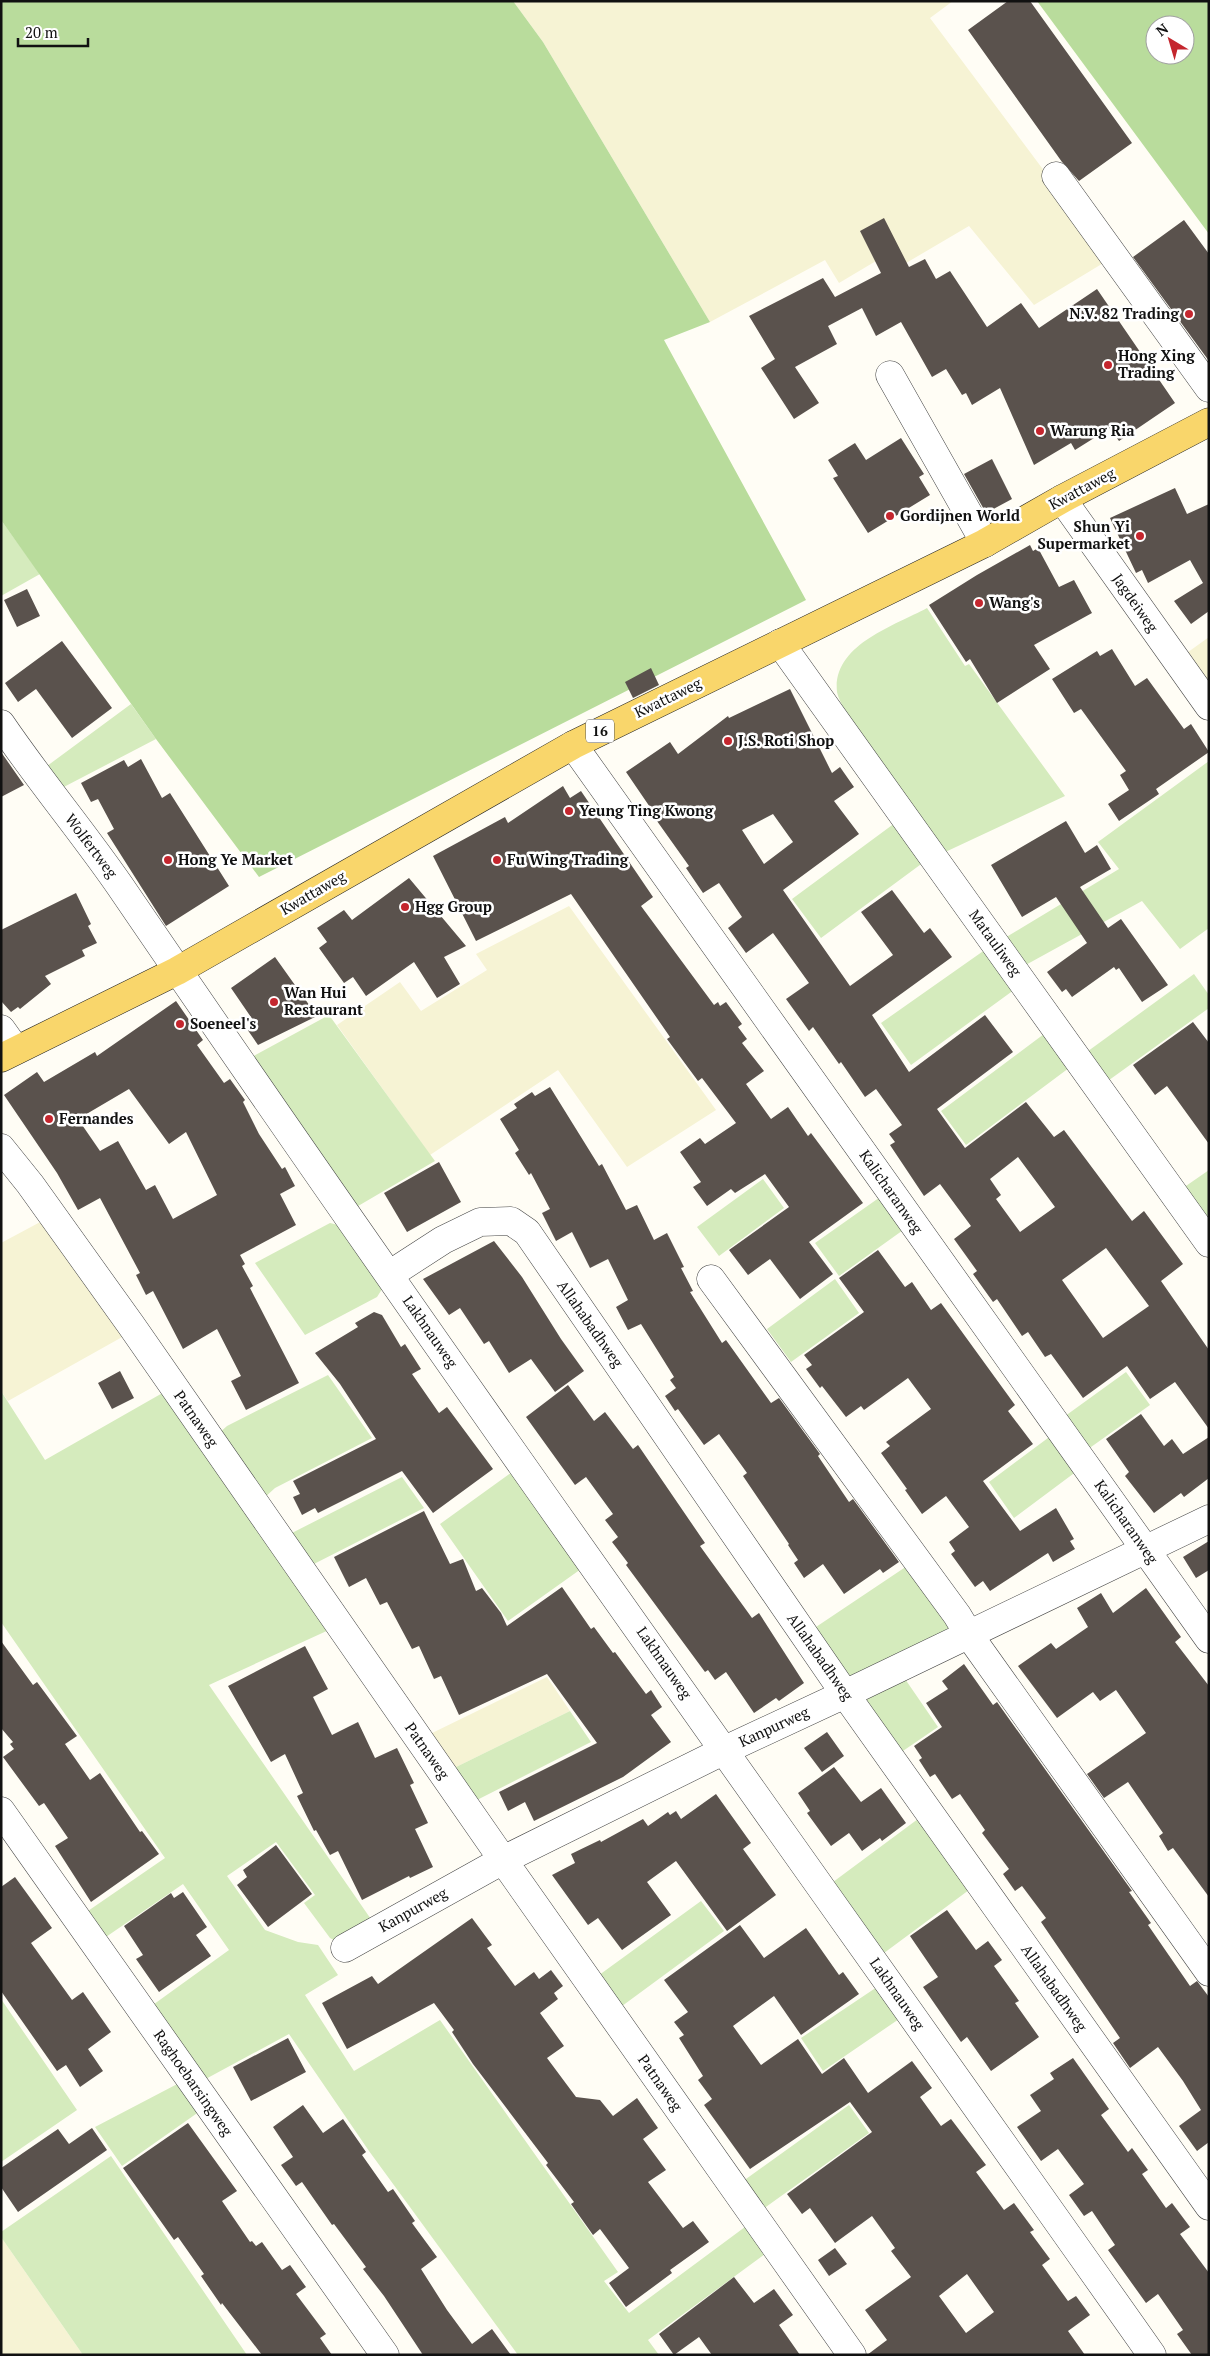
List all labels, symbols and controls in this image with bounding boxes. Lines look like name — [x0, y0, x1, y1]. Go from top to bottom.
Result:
scale bar — [18, 15, 88, 47]
north arrow — [1145, 15, 1195, 65]
text: N — [1152, 18, 1172, 40]
text: 20 m — [25, 22, 58, 42]
place label: N.V. 82 Trading — [1069, 303, 1180, 323]
marker: N.V. 82 Trading — [1183, 308, 1195, 320]
place label: Hong Xing Trading — [1118, 345, 1195, 382]
marker: Hong Xing Trading — [1102, 359, 1114, 371]
place label: Warung Ria — [1050, 420, 1135, 440]
marker: Warung Ria — [1034, 425, 1046, 437]
street label: Kwattaweg — [1045, 462, 1119, 514]
place label: Gordijnen World — [900, 505, 1020, 525]
marker: Gordijnen World — [884, 510, 896, 522]
place label: Shun Yi Supermarket — [1037, 516, 1130, 553]
marker: Shun Yi Supermarket — [1134, 530, 1146, 542]
street label: Jagdeiweg — [1108, 569, 1164, 637]
place label: Wang's — [989, 592, 1040, 612]
marker: Wang's — [973, 597, 985, 609]
street label: Kwattaweg — [631, 672, 705, 722]
road number: 16 — [586, 719, 614, 742]
place label: J.S. Roti Shop — [738, 730, 834, 750]
marker: J.S. Roti Shop — [722, 735, 734, 747]
place label: Yeung Ting Kwong — [579, 800, 714, 820]
marker: Yeung Ting Kwong — [563, 805, 575, 817]
street label: Wolfertweg — [61, 809, 123, 883]
place label: Hong Ye Market — [178, 849, 293, 869]
place label: Fu Wing Trading — [507, 849, 629, 869]
marker: Hong Ye Market — [162, 854, 174, 866]
marker: Fu Wing Trading — [491, 854, 503, 866]
street label: Kwattaweg — [276, 865, 350, 919]
place label: Hgg Group — [415, 896, 492, 916]
marker: Hgg Group — [399, 901, 411, 913]
street label: Matauliweg — [965, 905, 1027, 981]
place label: Wan Hui Restaurant — [284, 982, 363, 1019]
marker: Wan Hui Restaurant — [268, 996, 280, 1008]
place label: Soeneel's — [190, 1013, 256, 1033]
marker: Soeneel's — [174, 1018, 186, 1030]
place label: Fernandes — [59, 1108, 134, 1128]
marker: Fernandes — [43, 1113, 55, 1125]
street label: Kalicharanweg — [855, 1146, 929, 1238]
street label: Allahabadhweg — [553, 1276, 629, 1372]
street label: Lakhnauweg — [399, 1291, 464, 1372]
street label: Patnaweg — [170, 1386, 224, 1452]
street label: Kalicharanweg — [1090, 1476, 1164, 1568]
street label: Allahabadhweg — [783, 1609, 859, 1705]
street label: Lakhnauweg — [633, 1622, 698, 1703]
street label: Kanpurweg — [735, 1701, 813, 1751]
street label: Patnaweg — [401, 1718, 455, 1784]
street label: Kanpurweg — [375, 1882, 451, 1936]
street label: Allahabadhweg — [1017, 1940, 1093, 2036]
street label: Lakhnauweg — [866, 1953, 931, 2034]
street label: Raghoebarsingweg — [150, 2025, 239, 2140]
street label: Patnaweg — [634, 2050, 688, 2116]

